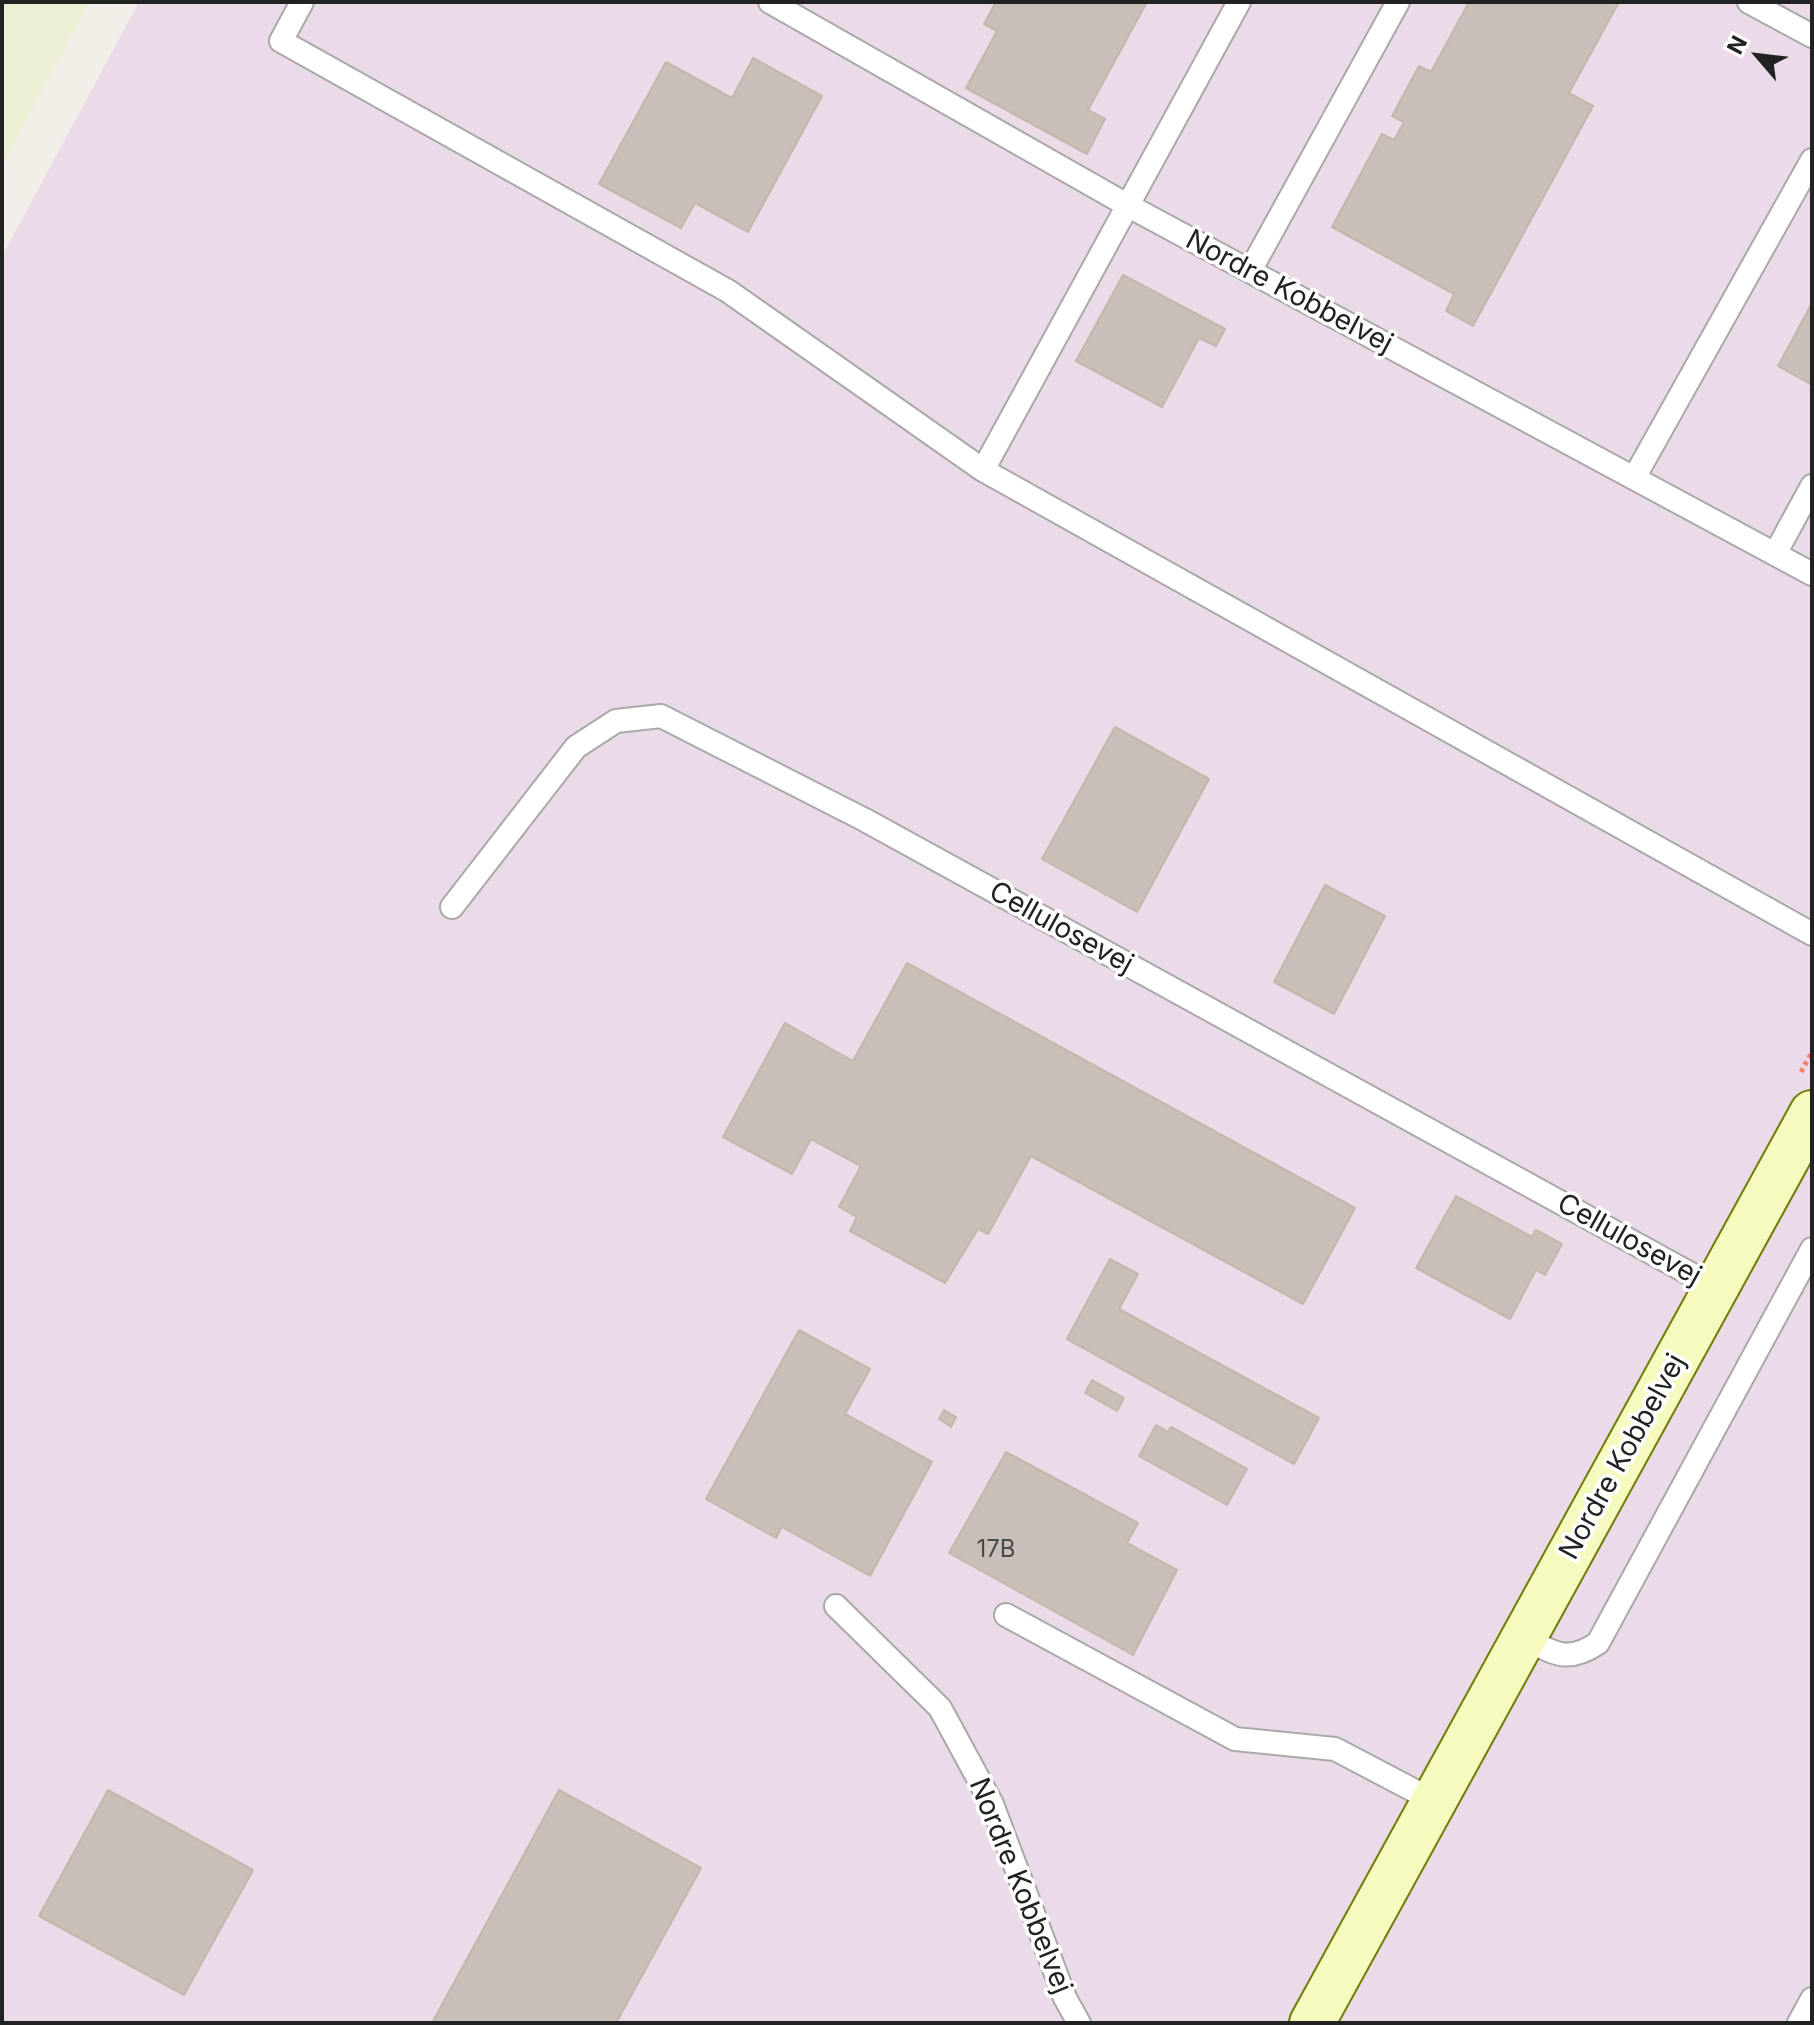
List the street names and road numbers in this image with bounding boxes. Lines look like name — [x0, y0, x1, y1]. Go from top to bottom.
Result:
street label: Nordre Kobbelvej — [1180, 223, 1398, 361]
street label: Cellulosevej — [983, 875, 1139, 981]
street label: Cellulosevej — [1551, 1187, 1707, 1293]
street label: Nordre Kobbelvej — [1553, 1348, 1693, 1566]
street label: Nordre Kobbelvej — [961, 1773, 1079, 1999]

